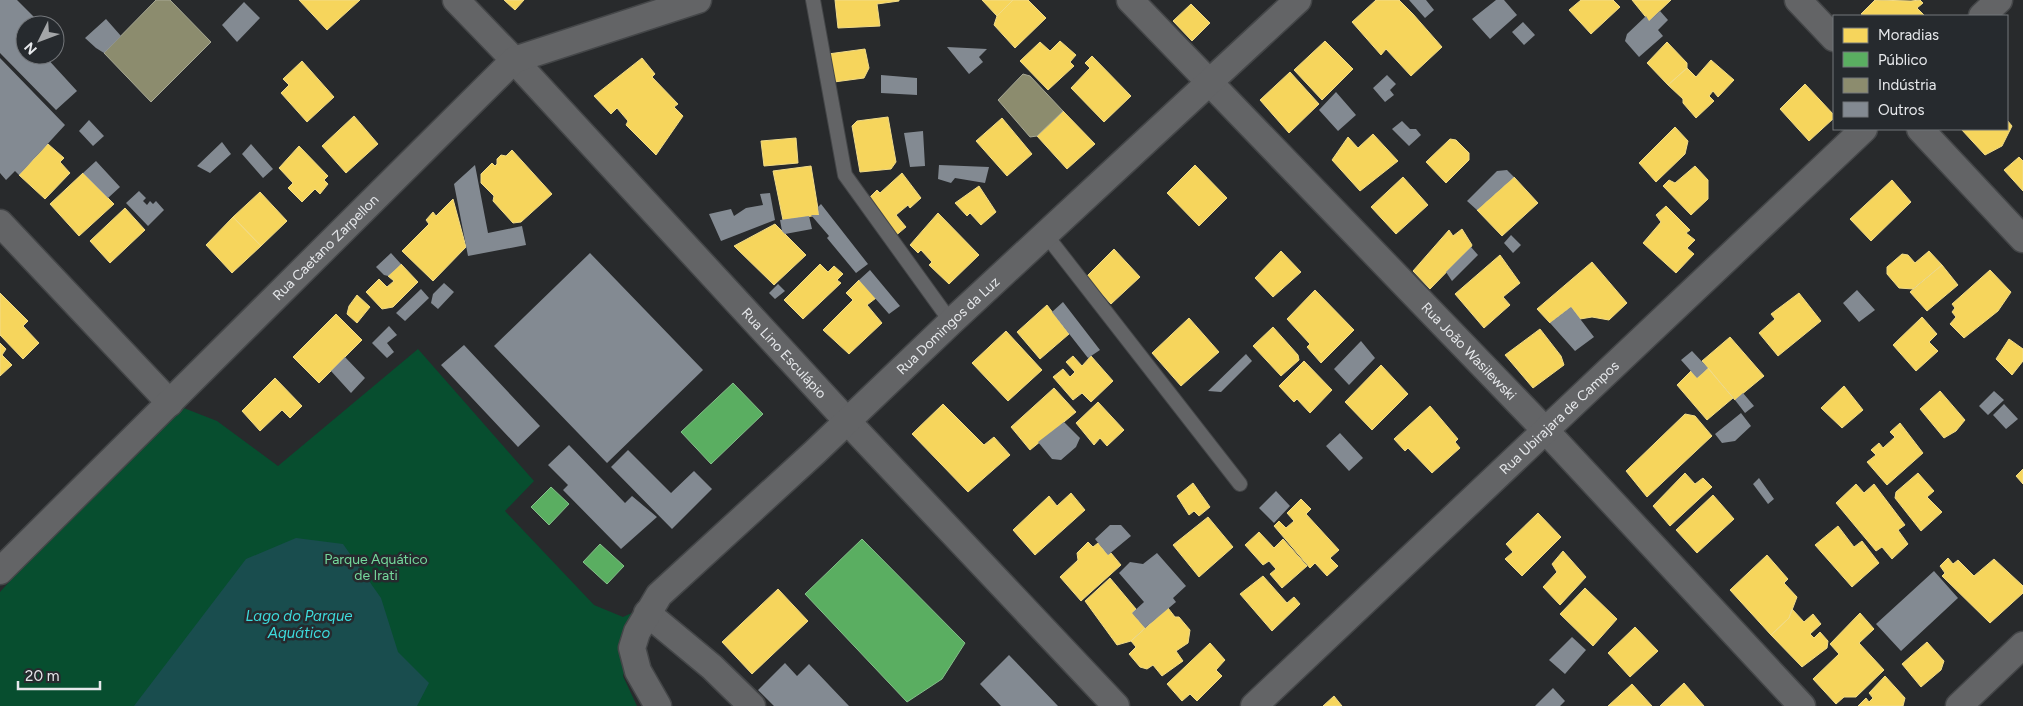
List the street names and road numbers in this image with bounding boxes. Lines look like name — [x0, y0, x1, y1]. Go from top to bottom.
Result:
street label: Rua Caetano Zarpellon — [269, 191, 382, 304]
street label: Rua Domingos da Luz — [893, 273, 1003, 378]
street label: Rua João Wasilewski — [1418, 299, 1520, 404]
street label: Rua Lino Esculápio — [738, 304, 830, 402]
street label: Rua Ubirajara de Campos — [1496, 357, 1622, 478]

